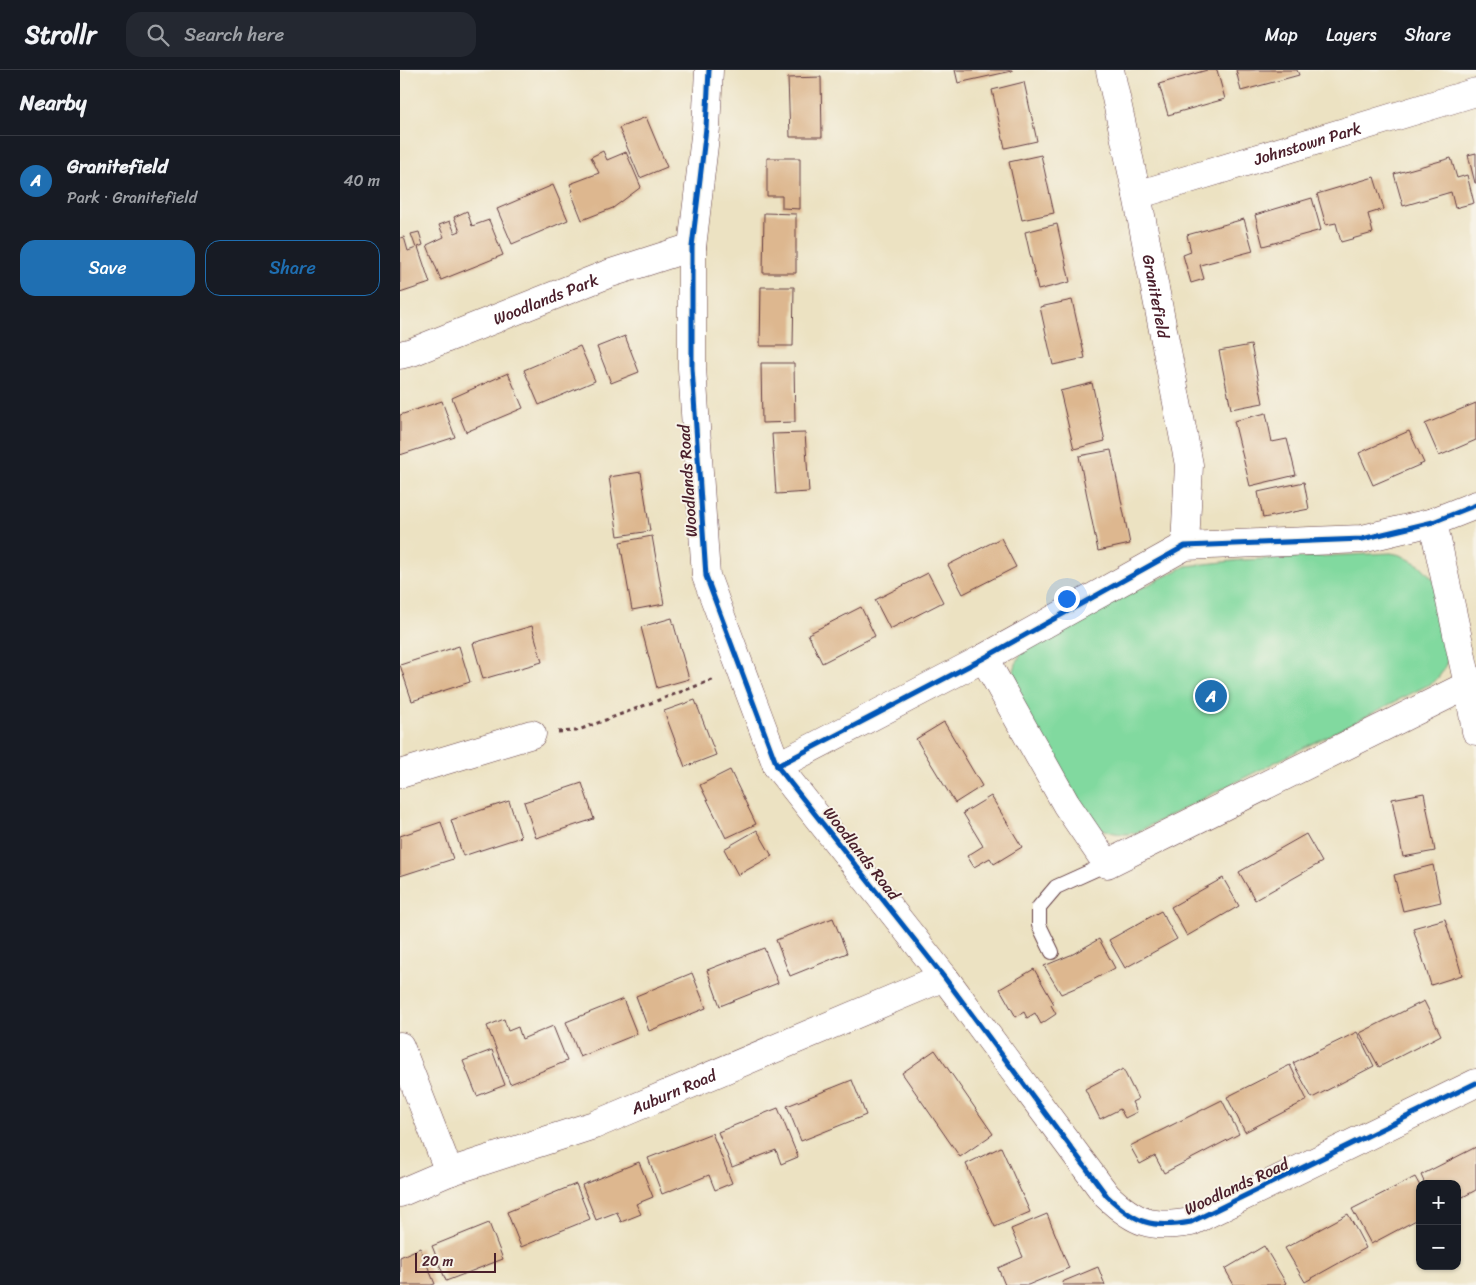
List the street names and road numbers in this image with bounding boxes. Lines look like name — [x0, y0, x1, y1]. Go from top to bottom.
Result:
street label: Johnstown Park — [1249, 114, 1365, 174]
street label: Granitefield — [1134, 252, 1179, 342]
street label: Woodlands Park — [489, 265, 603, 333]
street label: Woodlands Road — [669, 422, 706, 538]
street label: Woodlands Road — [816, 800, 909, 908]
street label: Auburn Road — [626, 1060, 722, 1123]
street label: Woodlands Road — [1179, 1149, 1295, 1223]

